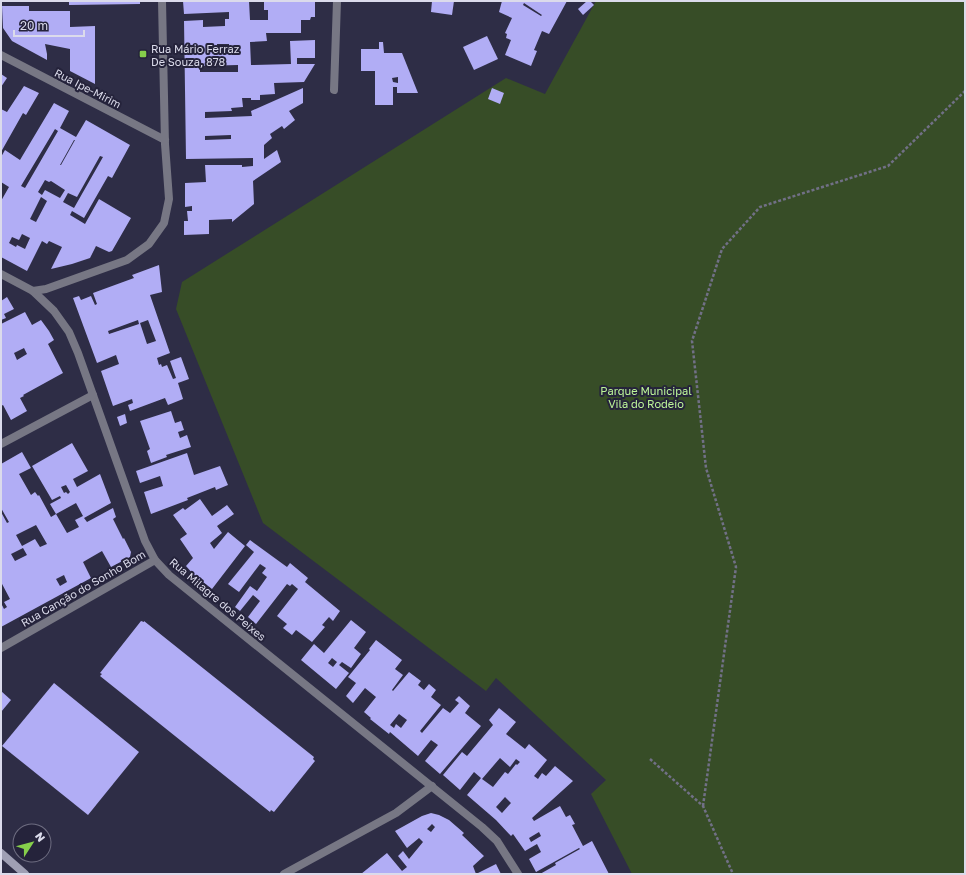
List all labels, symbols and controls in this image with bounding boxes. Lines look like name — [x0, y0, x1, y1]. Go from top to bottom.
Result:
scale bar — [14, 12, 84, 38]
text: 20 m — [20, 18, 48, 33]
place label: Rua Mário Ferraz De Souza, 878 — [151, 42, 240, 68]
marker: Rua Mário Ferraz De Souza, 878 — [138, 49, 148, 59]
street label: Rua Ipe-Mirim — [53, 66, 123, 110]
park label: Parque Municipal Vila do Rodeio — [600, 384, 692, 410]
street label: Rua Canção do Sonho Bom — [19, 547, 147, 629]
street label: Rua Milagre dos Peixes — [167, 555, 269, 643]
north arrow — [12, 823, 52, 863]
text: N — [33, 830, 48, 844]

